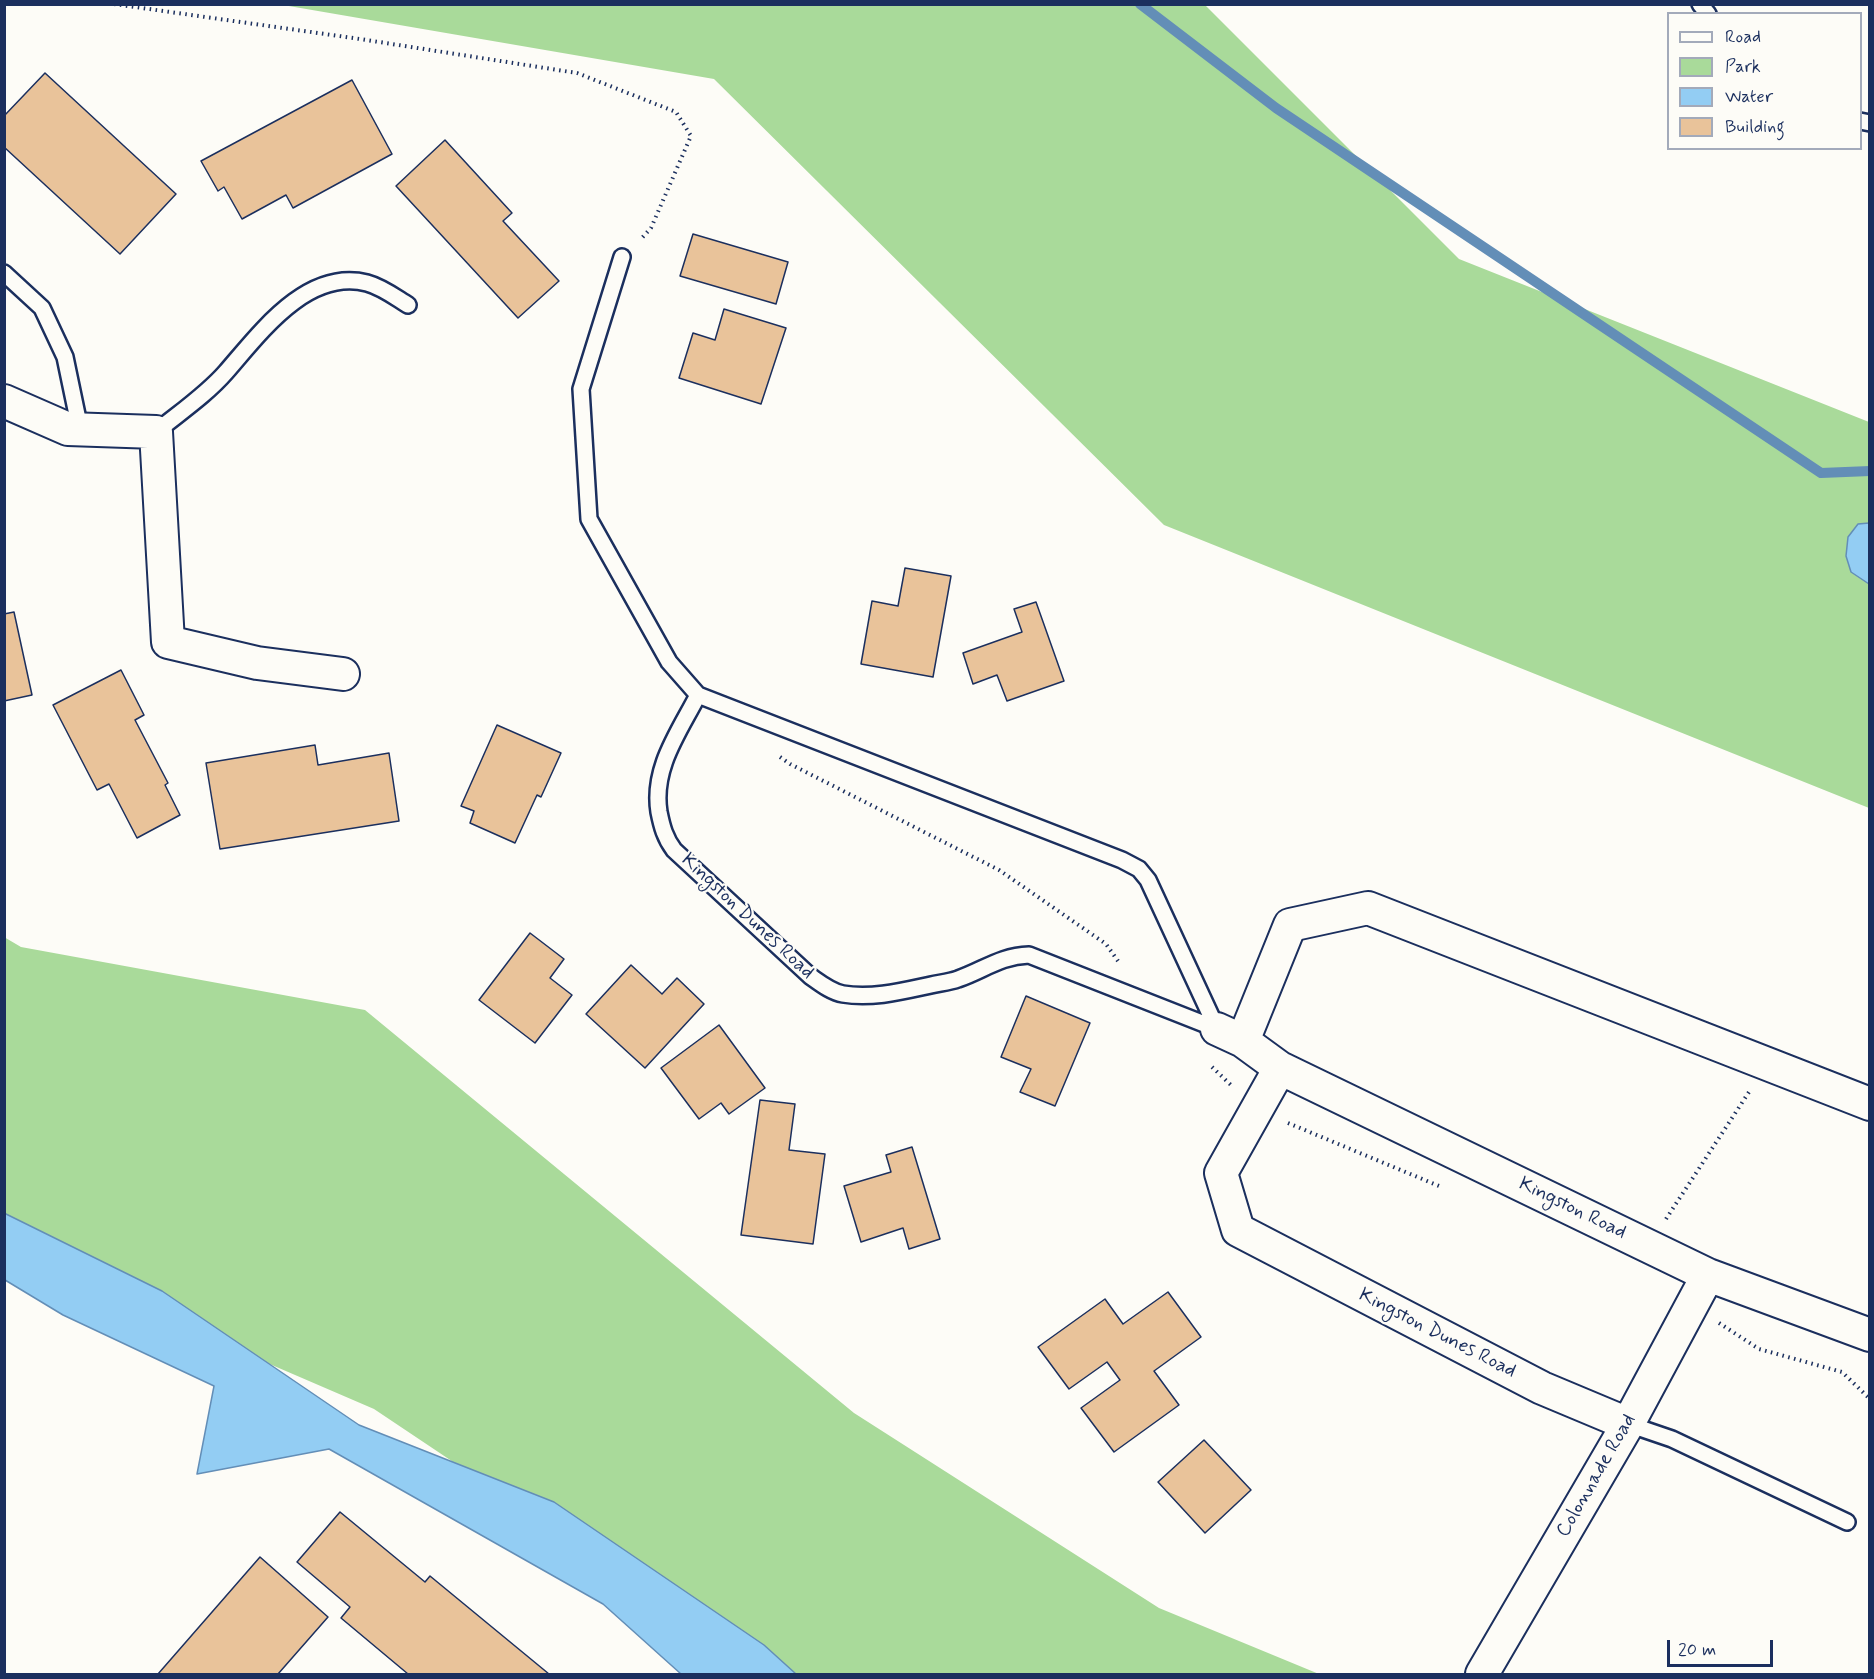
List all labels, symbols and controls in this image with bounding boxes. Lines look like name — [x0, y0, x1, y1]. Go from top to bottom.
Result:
legend — [1667, 12, 1862, 150]
text: Road — [1725, 25, 1761, 49]
text: Park — [1725, 55, 1761, 79]
text: Water — [1725, 85, 1773, 109]
text: Building — [1725, 115, 1785, 139]
street label: Kingston Dunes Road — [675, 849, 819, 985]
street label: Kingston Road — [1514, 1173, 1630, 1245]
street label: Kingston Dunes Road — [1354, 1284, 1520, 1384]
street label: Colonnade Road — [1552, 1410, 1642, 1542]
scale bar — [1670, 1628, 1776, 1666]
text: 20 m — [1678, 1638, 1716, 1662]

